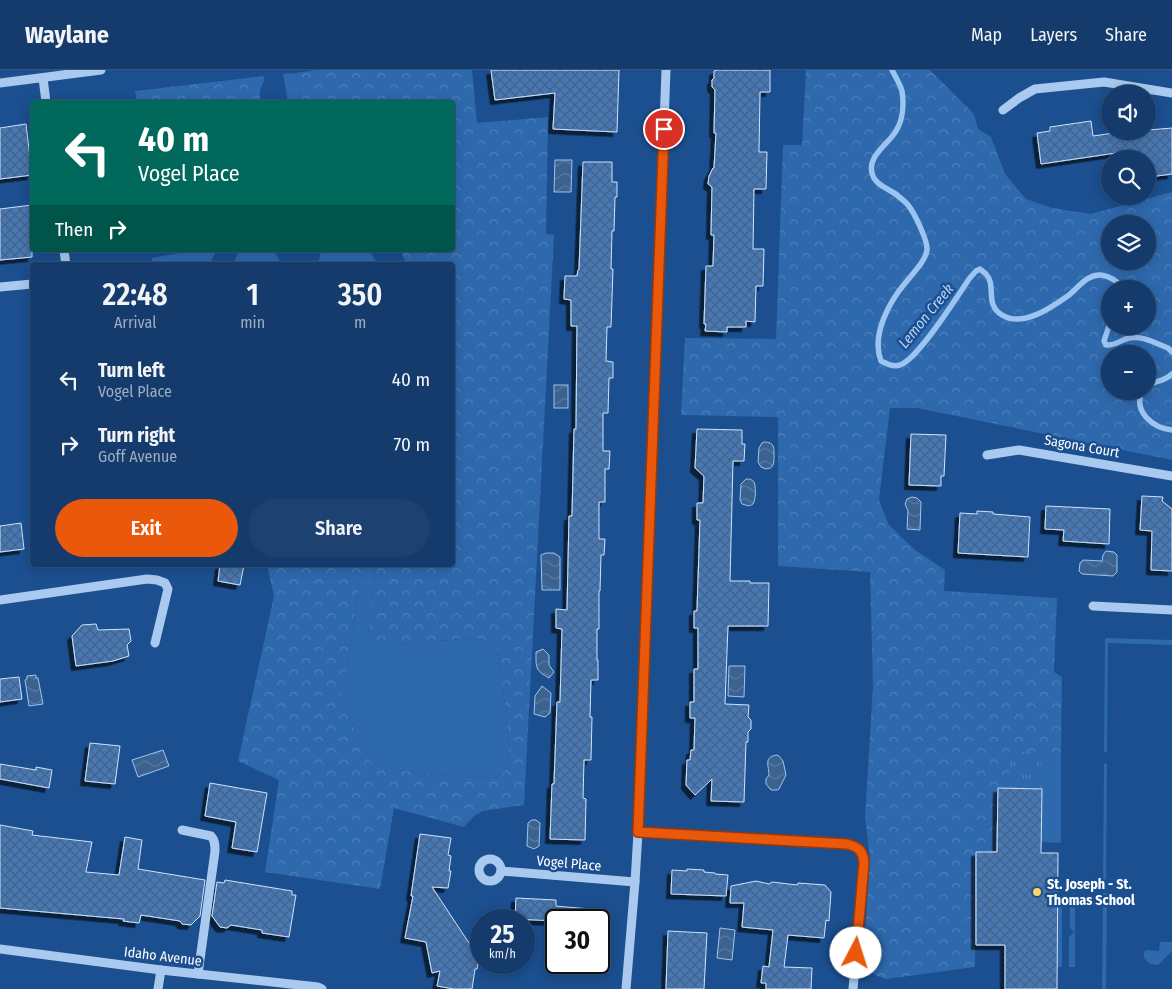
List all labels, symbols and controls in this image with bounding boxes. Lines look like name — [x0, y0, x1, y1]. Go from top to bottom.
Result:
text: Waylane — [25, 21, 109, 49]
text: Map — [971, 24, 1002, 46]
text: Layers — [1030, 24, 1077, 46]
text: Share — [1105, 24, 1147, 46]
map controls — [1101, 85, 1156, 400]
button: sound — [1101, 85, 1156, 140]
pin — [643, 108, 685, 150]
icon: arrive — [650, 115, 678, 143]
text: 40 m — [138, 118, 209, 160]
icon: left — [55, 120, 120, 185]
button: search — [1101, 150, 1156, 205]
text: Vogel Place — [138, 160, 240, 187]
icon: right — [103, 215, 131, 243]
button: layers — [1101, 215, 1156, 270]
text: Then — [55, 218, 93, 241]
text: 22:48 — [103, 277, 168, 313]
text: 1 — [246, 277, 259, 313]
text: 350 — [338, 277, 382, 313]
water label: Lemon Creek — [895, 280, 958, 352]
button: + — [1101, 280, 1156, 335]
text: Arrival — [114, 313, 156, 332]
text: min — [240, 313, 265, 332]
text: m — [354, 313, 366, 332]
button: − — [1101, 345, 1156, 400]
text: Turn left — [98, 359, 165, 382]
icon: left — [55, 366, 83, 394]
text: 40 m — [392, 368, 430, 391]
text: Vogel Place — [98, 382, 172, 401]
text: Turn right — [98, 424, 175, 447]
icon: right — [55, 431, 83, 459]
street label: Sagona Court — [1043, 432, 1121, 462]
text: 70 m — [394, 433, 430, 456]
text: Goff Avenue — [98, 447, 177, 466]
button: Exit — [55, 499, 238, 557]
button: Share — [248, 499, 430, 557]
street label: Vogel Place — [536, 852, 602, 875]
place label: St. Joseph - St. Thomas School — [1047, 876, 1135, 909]
marker: St. Joseph - St. Thomas School — [1031, 886, 1043, 898]
speed limit sign: 30 — [545, 909, 610, 974]
text: 25 — [491, 920, 514, 950]
position arrow — [829, 926, 881, 978]
street label: Idaho Avenue — [123, 943, 203, 970]
text: km/h — [489, 947, 516, 961]

